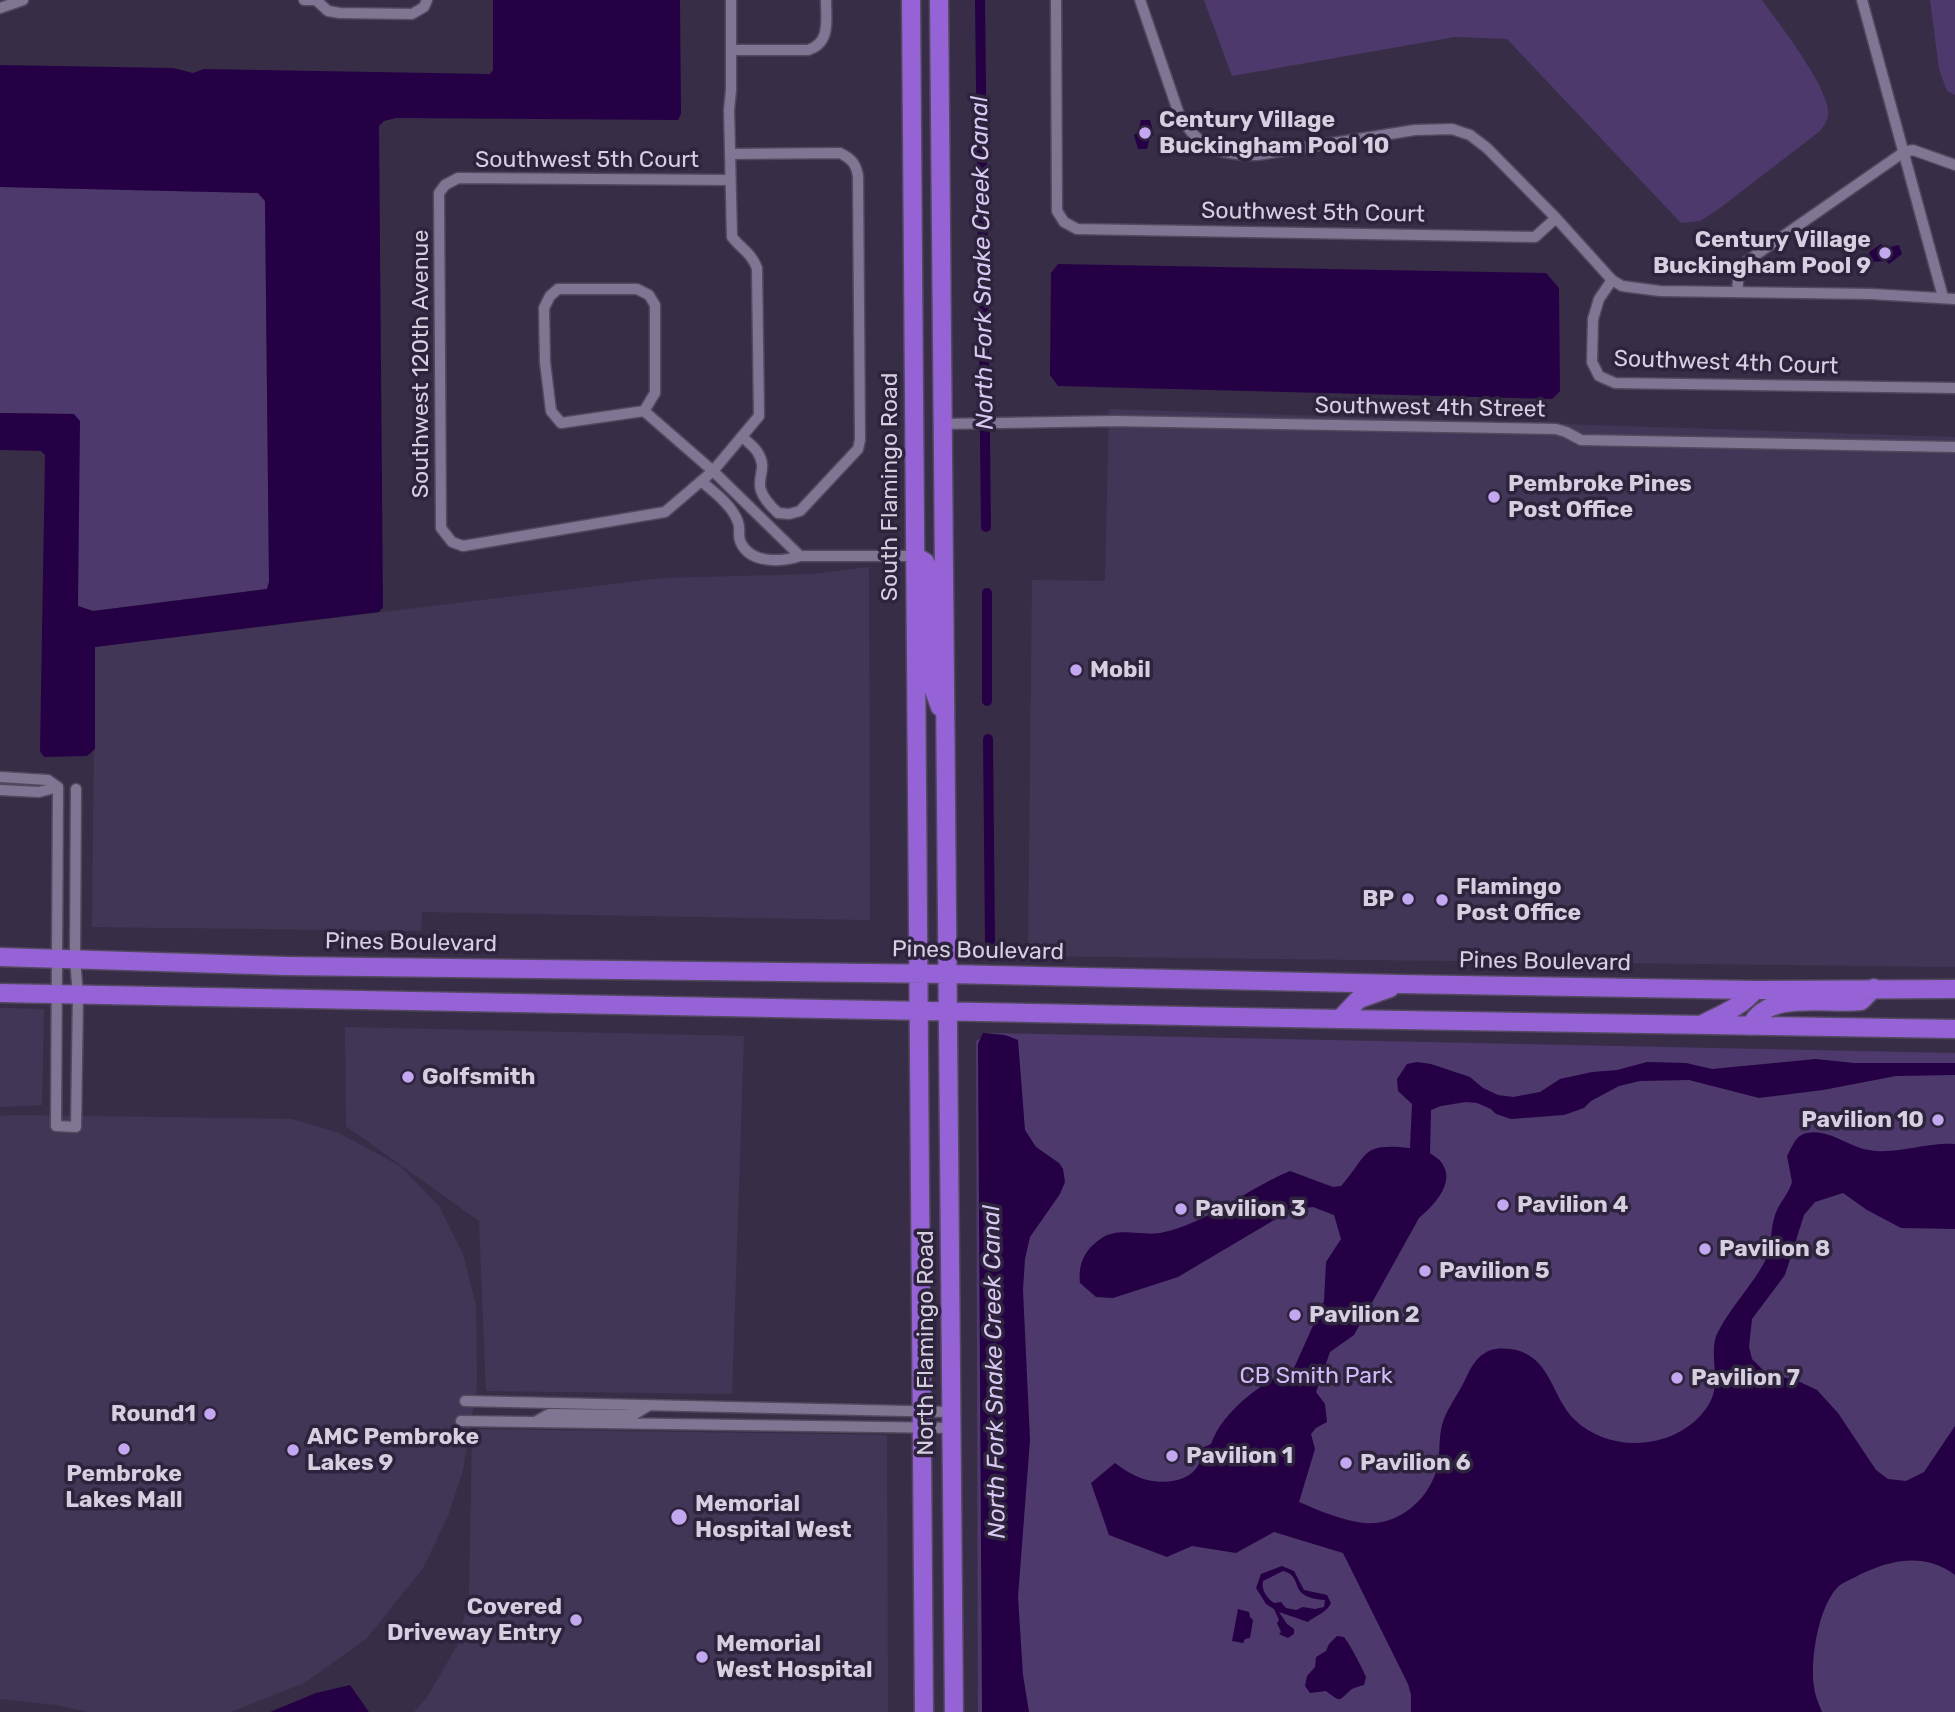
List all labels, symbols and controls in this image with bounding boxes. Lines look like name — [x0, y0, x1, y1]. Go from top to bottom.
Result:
water label: North Fork Snake Creek Canal — [966, 96, 1000, 430]
place label: Century Village Buckingham Pool 10 — [1159, 106, 1389, 160]
marker: Century Village Buckingham Pool 10 — [1137, 125, 1153, 141]
street label: Southwest 5th Court — [475, 146, 699, 174]
street label: Southwest 5th Court — [1201, 197, 1425, 229]
place label: Century Village Buckingham Pool 9 — [1653, 226, 1871, 280]
street label: Southwest 120th Avenue — [407, 230, 435, 498]
marker: Century Village Buckingham Pool 9 — [1877, 245, 1893, 261]
street label: Southwest 4th Court — [1613, 345, 1839, 381]
street label: South Flamingo Road — [876, 373, 904, 601]
street label: Southwest 4th Street — [1314, 392, 1546, 424]
place label: Pembroke Pines Post Office — [1508, 470, 1692, 524]
marker: Pembroke Pines Post Office — [1486, 489, 1502, 505]
place label: Mobil — [1090, 656, 1151, 684]
marker: Mobil — [1068, 662, 1084, 678]
place label: Flamingo Post Office — [1456, 873, 1581, 927]
place label: BP — [1362, 885, 1394, 913]
marker: BP — [1400, 891, 1416, 907]
marker: Flamingo Post Office — [1434, 892, 1450, 908]
street label: Pines Boulevard — [325, 928, 497, 958]
street label: Pines Boulevard — [892, 936, 1064, 966]
street label: Pines Boulevard — [1459, 947, 1631, 977]
place label: Golfsmith — [422, 1063, 535, 1091]
marker: Golfsmith — [400, 1069, 416, 1085]
place label: Pavilion 10 — [1801, 1106, 1924, 1134]
marker: Pavilion 10 — [1930, 1112, 1946, 1128]
place label: Pavilion 4 — [1517, 1191, 1628, 1219]
place label: Pavilion 3 — [1195, 1195, 1306, 1223]
marker: Pavilion 4 — [1495, 1197, 1511, 1213]
marker: Pavilion 3 — [1173, 1201, 1189, 1217]
water label: North Fork Snake Creek Canal — [978, 1205, 1012, 1539]
street label: North Flamingo Road — [912, 1230, 940, 1456]
place label: Pavilion 8 — [1719, 1235, 1830, 1263]
marker: Pavilion 8 — [1697, 1241, 1713, 1257]
place label: Pavilion 5 — [1439, 1257, 1550, 1285]
marker: Pavilion 5 — [1417, 1263, 1433, 1279]
place label: Pavilion 2 — [1309, 1301, 1420, 1329]
marker: Pavilion 2 — [1287, 1307, 1303, 1323]
park label: CB Smith Park — [1239, 1362, 1393, 1390]
place label: Pavilion 7 — [1691, 1364, 1800, 1392]
marker: Pavilion 7 — [1669, 1370, 1685, 1386]
place label: Round1 — [111, 1400, 196, 1428]
marker: Round1 — [202, 1406, 218, 1422]
place label: AMC Pembroke Lakes 9 — [307, 1423, 479, 1477]
marker: Pembroke Lakes Mall — [116, 1441, 132, 1457]
marker: AMC Pembroke Lakes 9 — [285, 1442, 301, 1458]
place label: Pavilion 1 — [1186, 1442, 1293, 1470]
marker: Pavilion 1 — [1164, 1448, 1180, 1464]
place label: Pavilion 6 — [1360, 1449, 1471, 1477]
marker: Pavilion 6 — [1338, 1455, 1354, 1471]
place label: Pembroke Lakes Mall — [65, 1460, 183, 1514]
place label: Memorial Hospital West — [695, 1490, 852, 1544]
marker: Memorial Hospital West — [669, 1507, 689, 1527]
place label: Covered Driveway Entry — [387, 1593, 562, 1647]
marker: Covered Driveway Entry — [568, 1612, 584, 1628]
place label: Memorial West Hospital — [716, 1630, 873, 1684]
marker: Memorial West Hospital — [694, 1649, 710, 1665]

